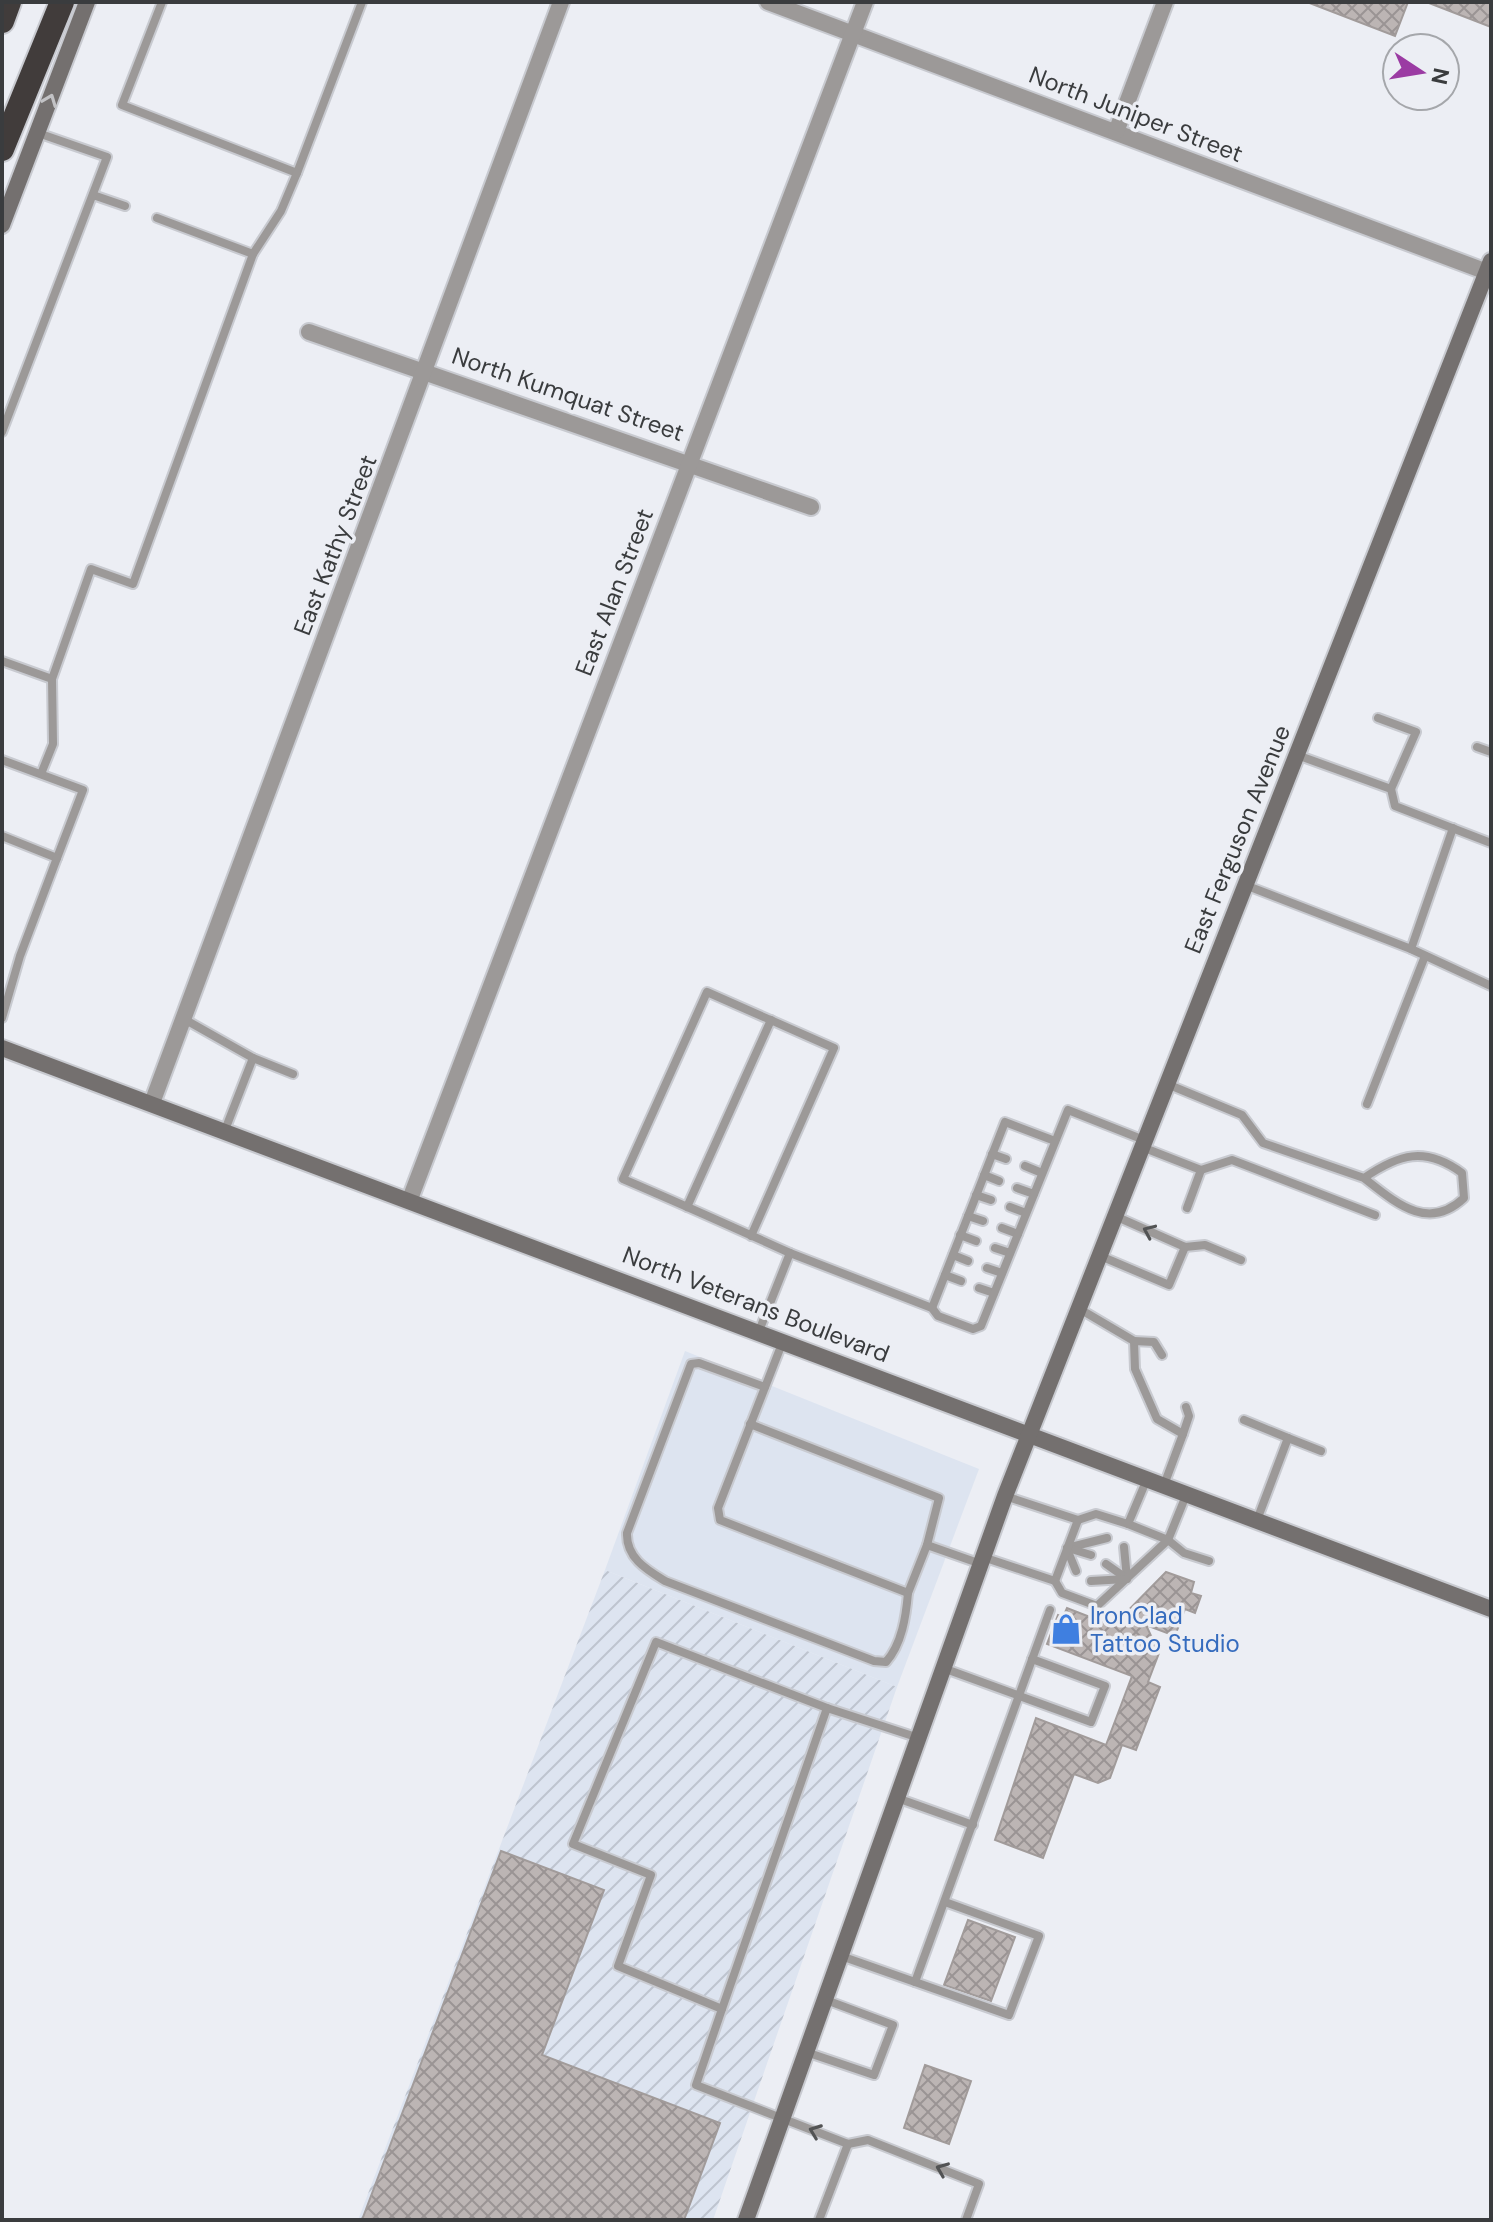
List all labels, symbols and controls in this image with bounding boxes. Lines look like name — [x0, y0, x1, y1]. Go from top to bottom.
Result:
north arrow — [1381, 32, 1461, 112]
street label: North Juniper Street — [1025, 59, 1247, 169]
text: N — [1424, 65, 1456, 87]
one-way arrow — [40, 93, 57, 107]
street label: North Kumquat Street — [448, 340, 688, 448]
street label: East Kathy Street — [286, 450, 384, 640]
street label: East Alan Street — [568, 504, 660, 680]
street label: East Ferguson Avenue — [1177, 720, 1297, 958]
one-way arrow — [1143, 1225, 1158, 1241]
street label: North Veterans Boulevard — [618, 1239, 894, 1369]
place label: IronClad Tattoo Studio — [1090, 1600, 1240, 1659]
shop icon: IronClad Tattoo Studio — [1049, 1612, 1083, 1646]
one-way arrow — [809, 2124, 823, 2141]
one-way arrow — [936, 2163, 950, 2179]

